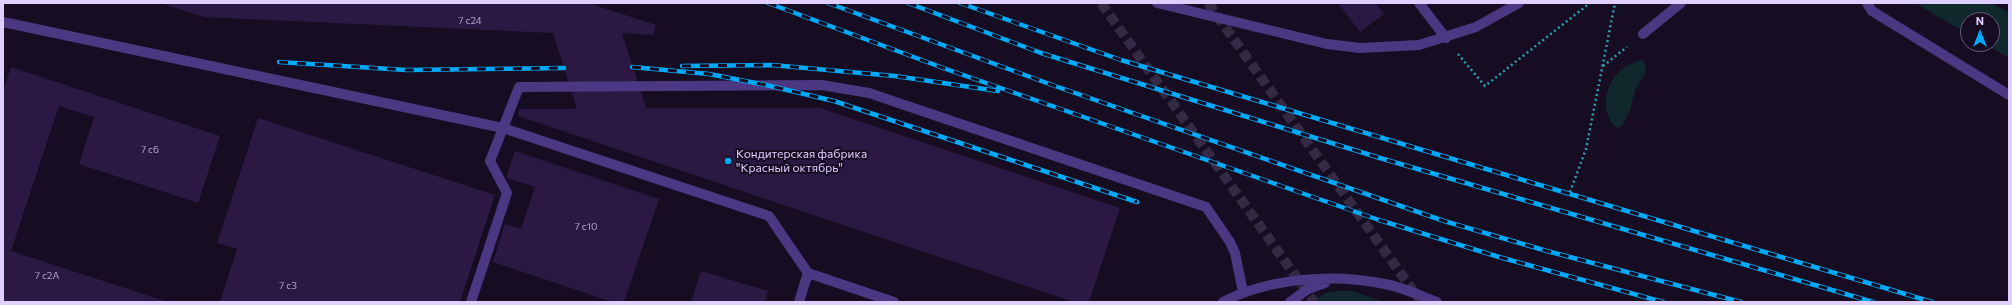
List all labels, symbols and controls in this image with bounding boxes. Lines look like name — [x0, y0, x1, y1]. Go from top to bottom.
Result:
north arrow — [1960, 12, 2000, 52]
text: N — [1976, 14, 1984, 27]
house number: 7 с24 — [458, 15, 482, 27]
house number: 7 с6 — [141, 144, 159, 156]
place label: Кондитерская фабрика "Красный октябрь" — [736, 147, 867, 175]
marker: Кондитерская фабрика "Красный октябрь" — [723, 156, 733, 166]
house number: 7 с10 — [575, 221, 597, 233]
house number: 7 с2А — [35, 270, 59, 282]
house number: 7 с3 — [279, 280, 297, 292]

